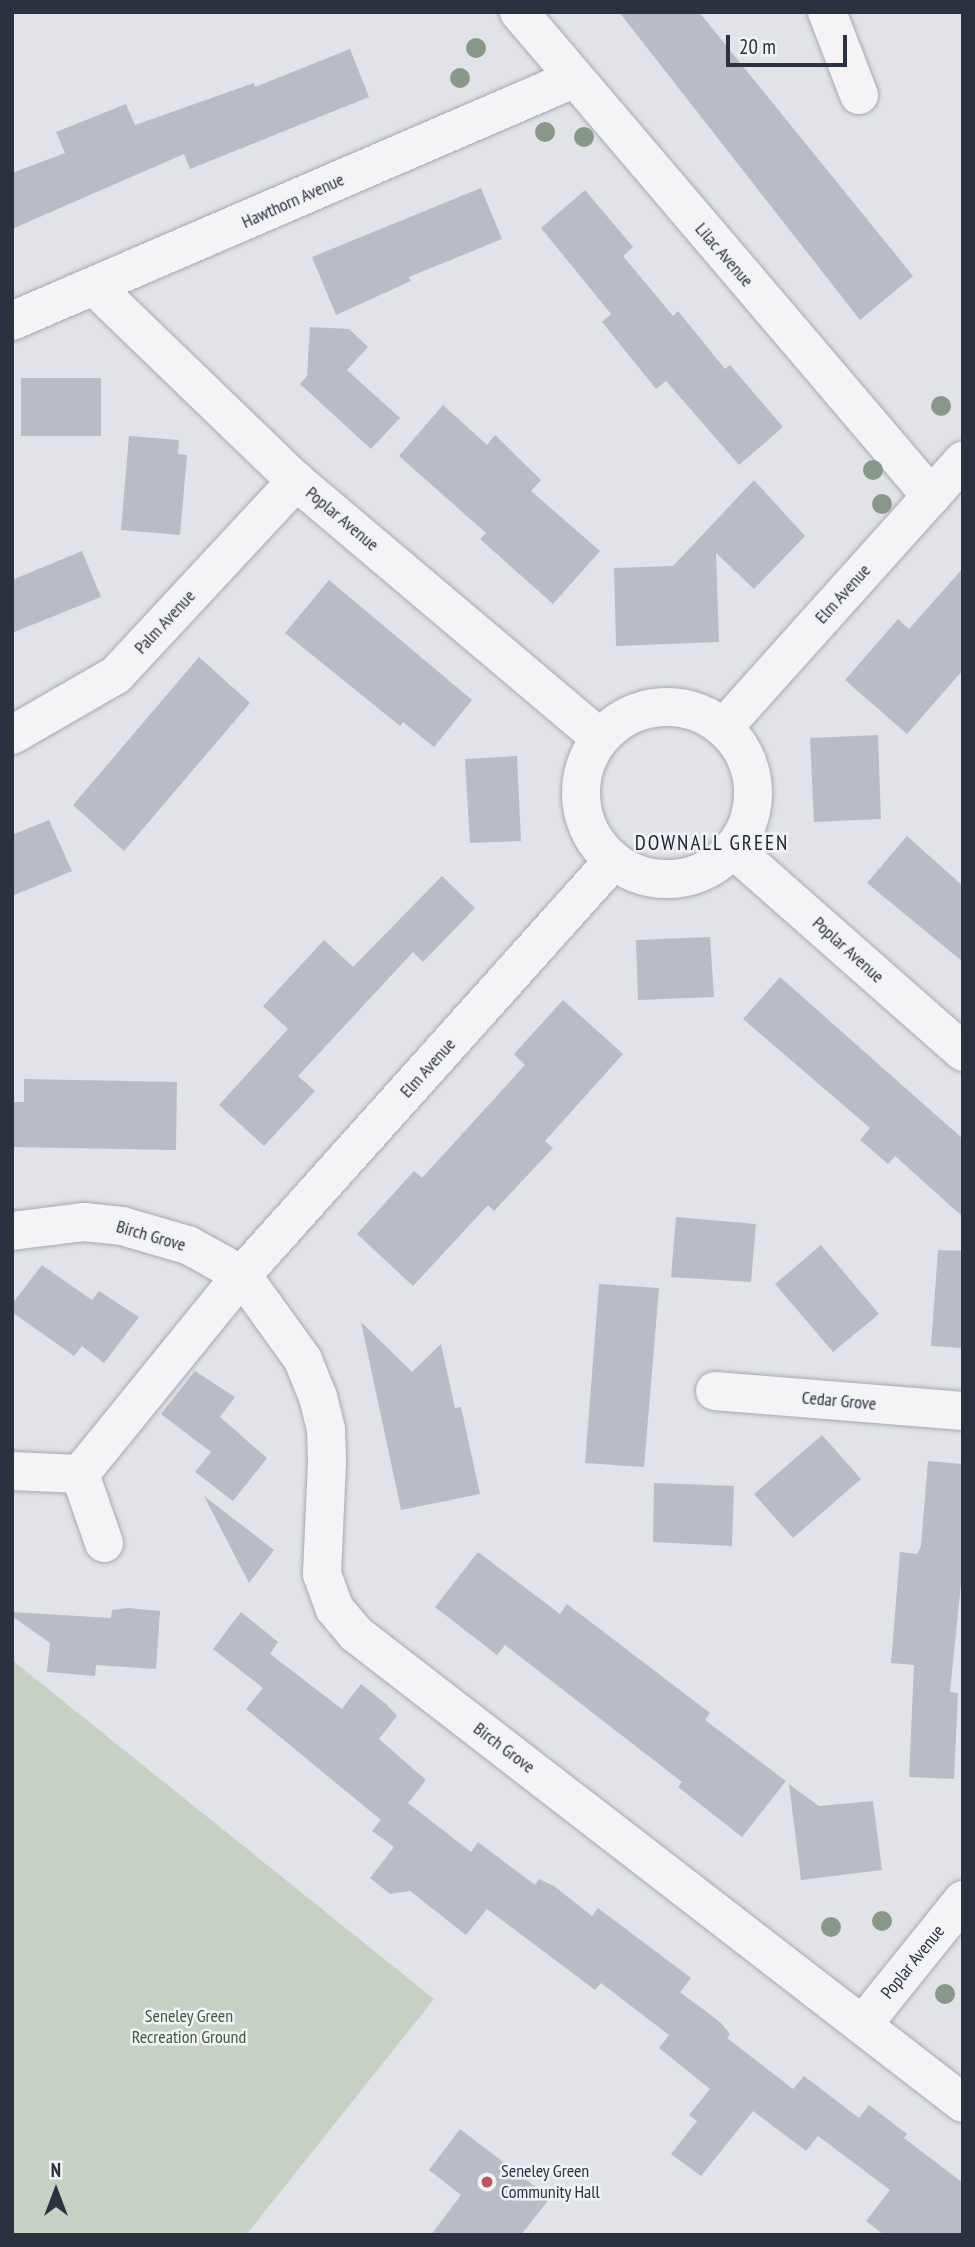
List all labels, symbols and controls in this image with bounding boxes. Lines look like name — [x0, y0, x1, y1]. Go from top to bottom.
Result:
scale bar — [730, 21, 851, 65]
text: 20 m — [739, 33, 776, 60]
street label: Hawthorn Avenue — [238, 169, 348, 233]
street label: Lilac Avenue — [690, 218, 758, 292]
street label: Poplar Avenue — [301, 482, 383, 556]
street label: Elm Avenue — [811, 560, 875, 628]
street label: Palm Avenue — [130, 585, 200, 659]
district label: DOWNALL GREEN — [636, 830, 788, 856]
street label: Poplar Avenue — [808, 912, 888, 988]
street label: Elm Avenue — [396, 1034, 460, 1102]
street label: Birch Grove — [114, 1216, 188, 1256]
street label: Cedar Grove — [801, 1387, 877, 1415]
street label: Birch Grove — [469, 1718, 539, 1778]
street label: Poplar Avenue — [877, 1921, 949, 2003]
park label: Seneley Green Recreation Ground — [132, 2006, 246, 2048]
north arrow — [21, 2156, 91, 2226]
text: N — [51, 2158, 61, 2182]
place label: Seneley Green Community Hall — [501, 2161, 600, 2204]
marker: Seneley Green Community Hall — [479, 2174, 495, 2190]

